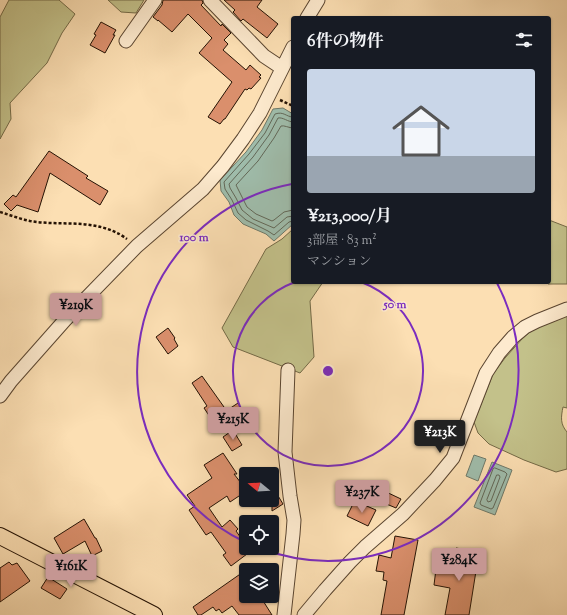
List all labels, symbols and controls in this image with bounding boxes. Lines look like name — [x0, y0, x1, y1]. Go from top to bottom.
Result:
icon: filters — [513, 29, 535, 51]
text: 6件の物件 — [307, 30, 383, 54]
icon: home — [385, 95, 457, 167]
text: ¥213,000/月 — [307, 205, 392, 229]
text: 100 m — [178, 229, 209, 247]
text: 3部屋 · 83 m² — [307, 232, 377, 250]
text: マンション — [307, 253, 371, 271]
pin: ¥219K — [48, 293, 104, 327]
text: 50 m — [383, 296, 407, 314]
text: ¥219K — [59, 297, 93, 315]
centre of rings — [321, 364, 335, 378]
pin: ¥215K — [205, 407, 261, 441]
text: ¥215K — [217, 411, 249, 429]
pin: ¥213K — [412, 420, 468, 454]
text: ¥213K — [423, 424, 457, 442]
north arrow — [239, 467, 279, 507]
map controls — [239, 467, 279, 603]
pin: ¥237K — [334, 480, 390, 514]
text: ¥237K — [344, 484, 380, 502]
button: locate — [239, 515, 279, 555]
pin: ¥284K — [431, 548, 487, 582]
text: ¥284K — [441, 552, 477, 570]
pin: ¥161K — [43, 554, 99, 588]
text: ¥161K — [55, 558, 87, 576]
button: layers — [239, 563, 279, 603]

